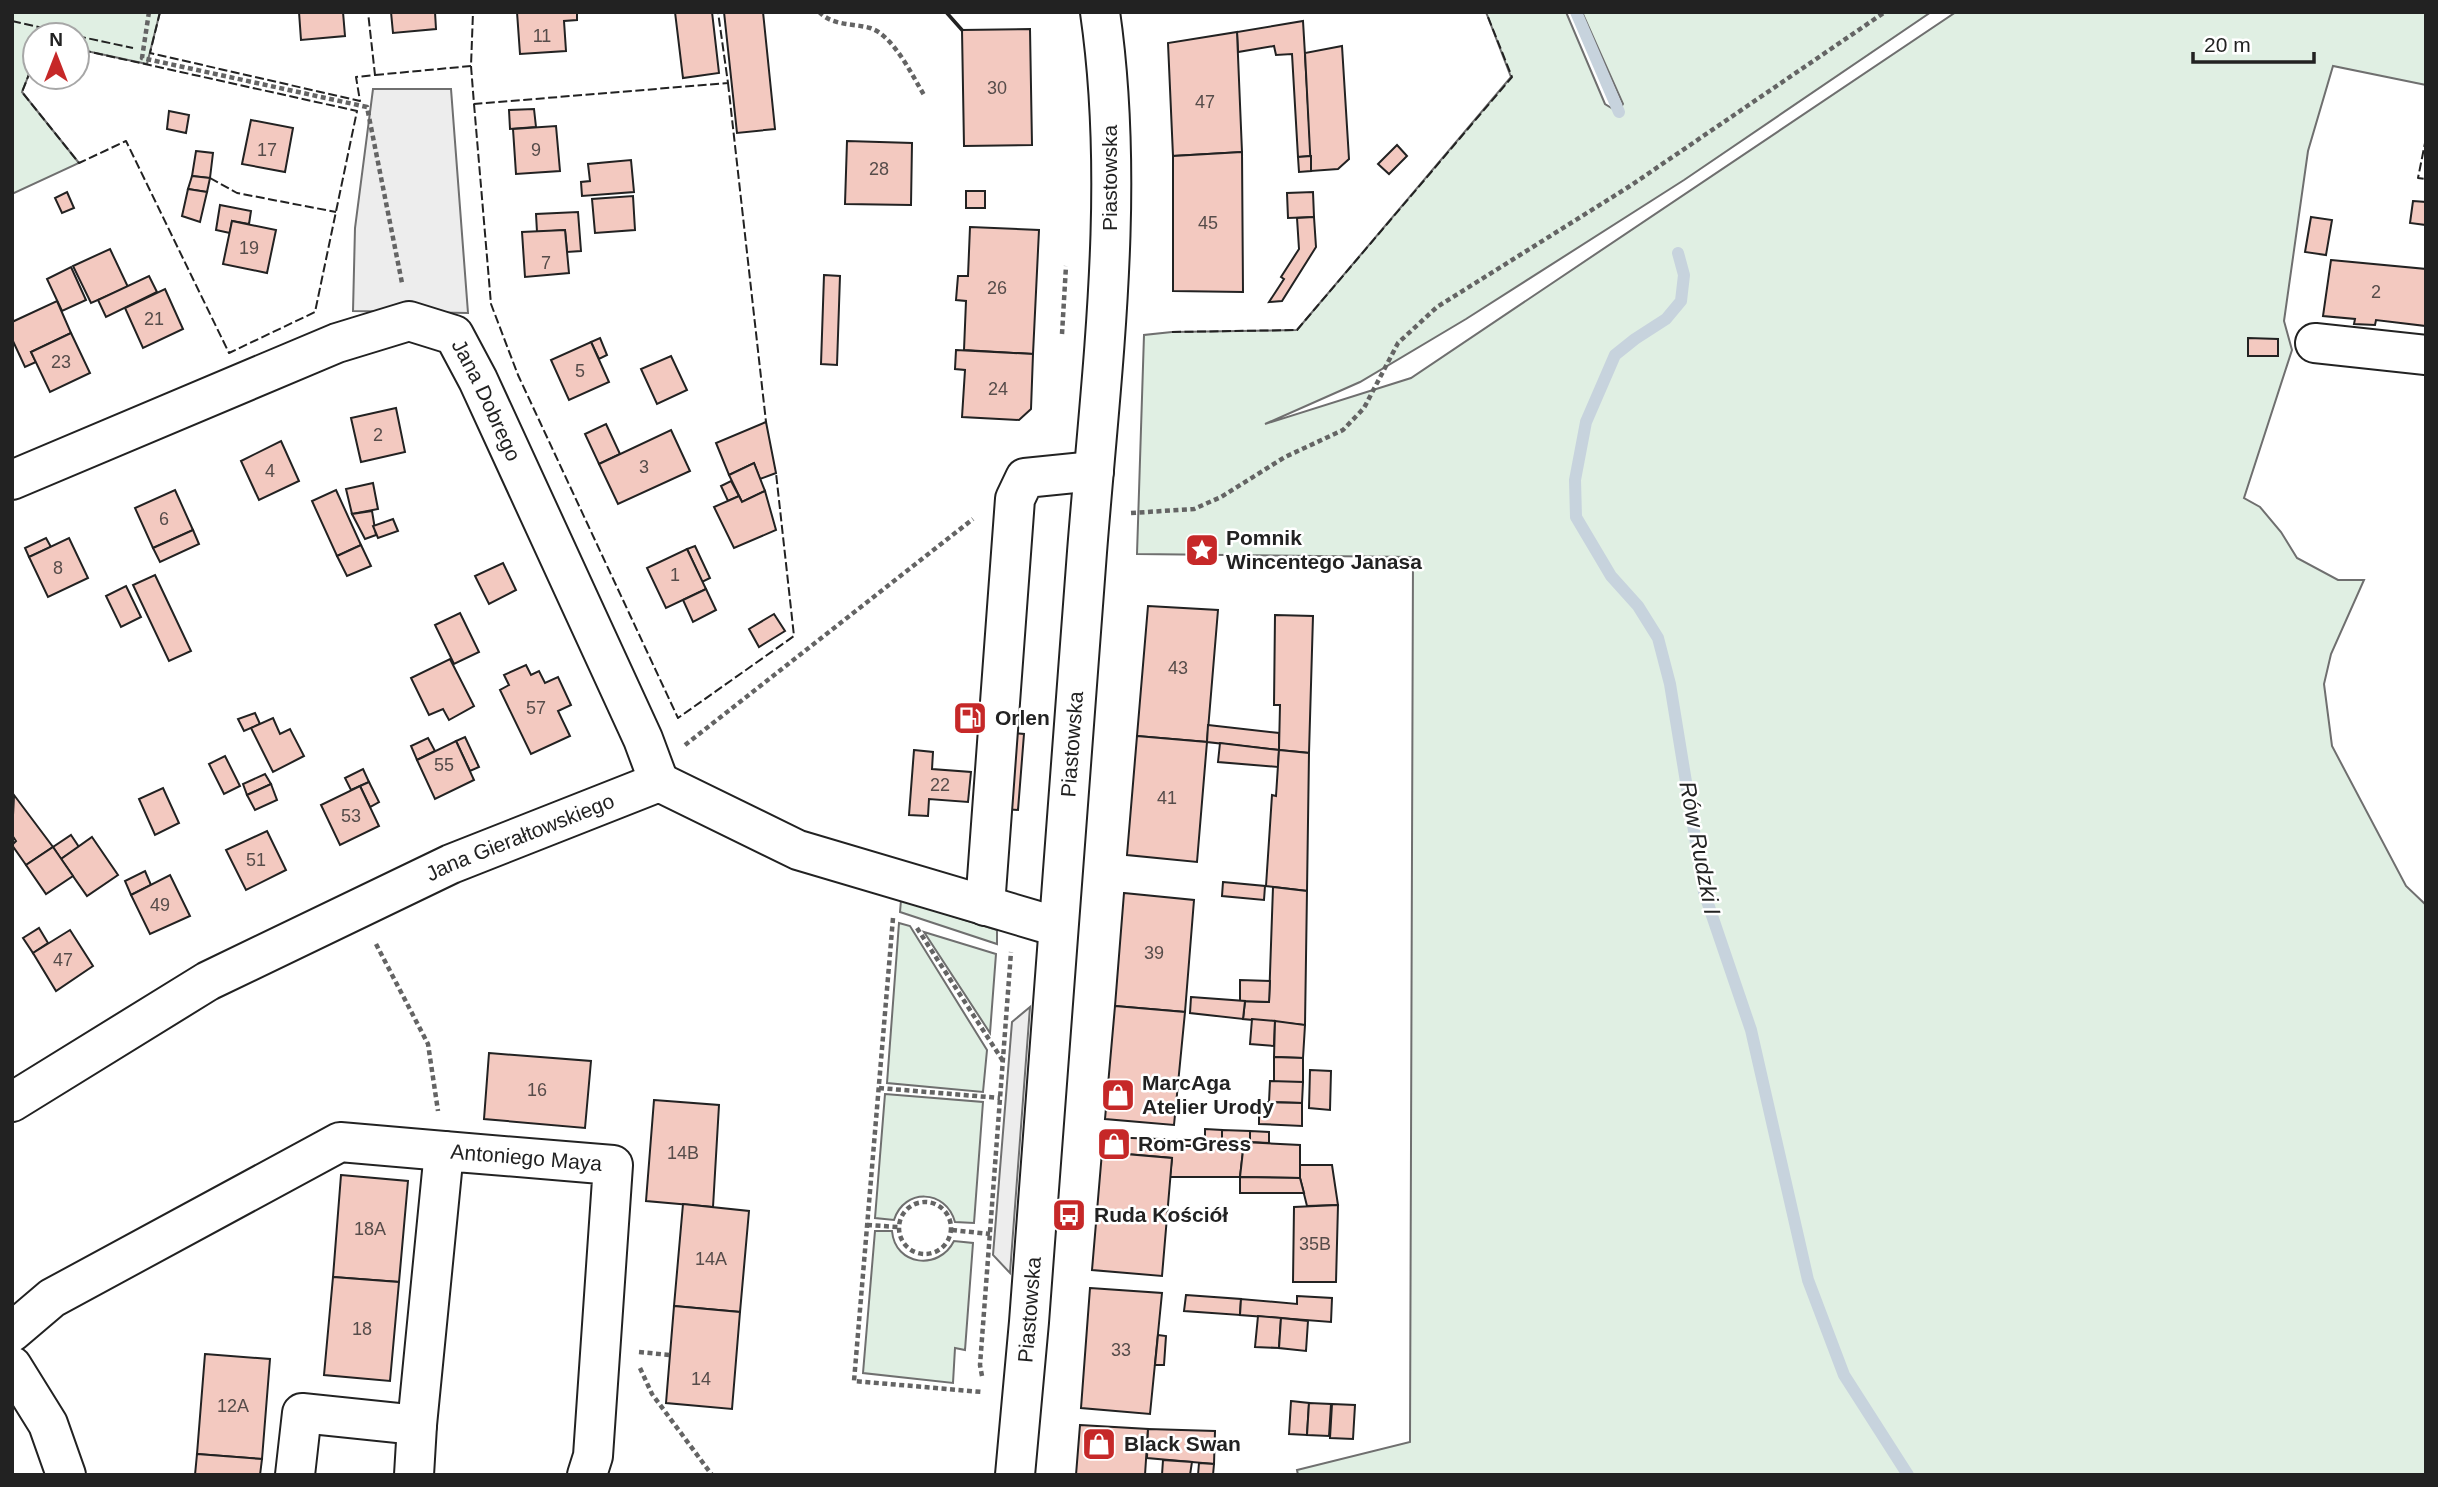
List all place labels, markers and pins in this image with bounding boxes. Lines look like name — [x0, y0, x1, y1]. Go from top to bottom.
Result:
place label: Pomnik Wincentego Janasa — [1226, 526, 1422, 573]
place icon: Pomnik Wincentego Janasa — [1183, 531, 1221, 569]
fuel station icon: Orlen — [951, 699, 989, 737]
place label: Orlen — [995, 706, 1050, 729]
place label: MarcAga Atelier Urody — [1142, 1071, 1274, 1118]
shop icon: MarcAga Atelier Urody — [1099, 1076, 1137, 1114]
shop icon: Rom-Gress — [1095, 1125, 1133, 1163]
place label: Rom-Gress — [1138, 1132, 1251, 1155]
bus stop icon: Ruda Kościół — [1050, 1196, 1088, 1234]
place label: Ruda Kościół — [1094, 1203, 1228, 1226]
shop icon: Black Swan — [1080, 1425, 1118, 1463]
place label: Black Swan — [1124, 1432, 1241, 1455]

